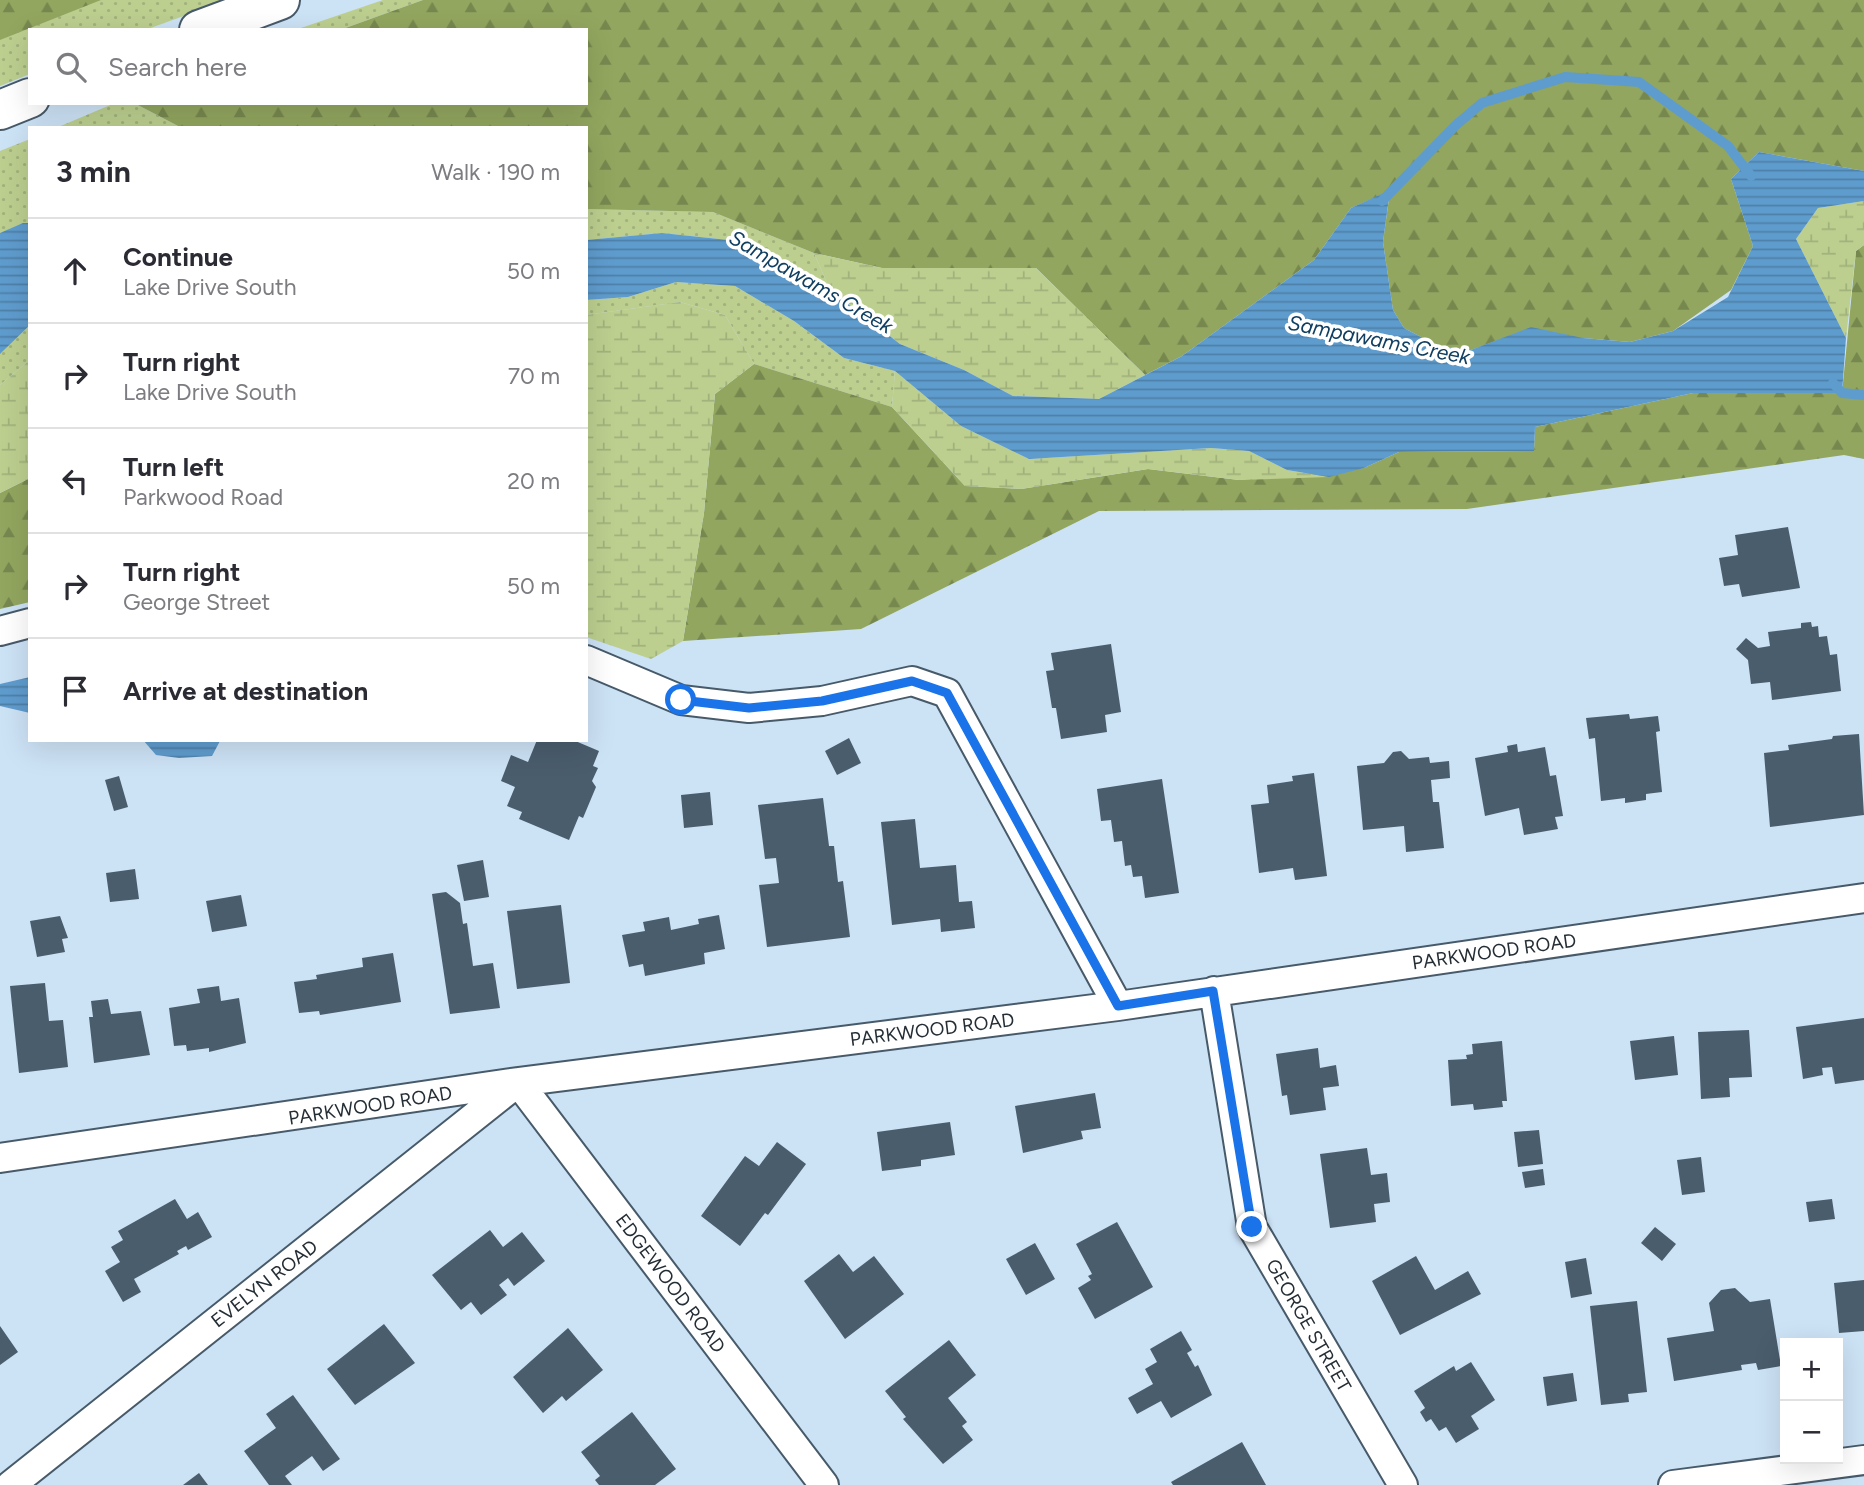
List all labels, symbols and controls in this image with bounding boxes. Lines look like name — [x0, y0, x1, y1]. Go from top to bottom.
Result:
search box — [28, 28, 588, 105]
icon: search — [52, 48, 90, 86]
text: Search here — [108, 51, 247, 83]
text: 3 min — [56, 153, 131, 190]
text: Walk · 190 m — [431, 158, 560, 186]
water label: Sampawams Creek — [725, 225, 898, 339]
text: Continue — [123, 241, 233, 273]
icon: ahead — [56, 252, 94, 290]
text: 50 m — [507, 257, 560, 285]
text: Lake Drive South — [123, 273, 297, 301]
water label: Sampawams Creek — [1286, 310, 1473, 370]
text: Turn right — [123, 346, 240, 378]
icon: right — [56, 357, 94, 395]
text: 70 m — [508, 362, 560, 390]
text: Lake Drive South — [123, 378, 297, 406]
text: Turn left — [123, 451, 224, 483]
icon: left — [56, 462, 94, 500]
text: 20 m — [507, 467, 560, 495]
text: Parkwood Road — [123, 483, 283, 511]
text: Turn right — [123, 556, 240, 588]
icon: right — [56, 567, 94, 605]
text: 50 m — [507, 572, 560, 600]
text: George Street — [123, 588, 270, 616]
icon: arrive — [56, 672, 94, 710]
text: Arrive at destination — [123, 675, 368, 707]
route start — [665, 684, 696, 715]
street label: PARKWOOD ROAD — [1411, 929, 1578, 974]
street label: PARKWOOD ROAD — [849, 1008, 1016, 1051]
street label: PARKWOOD ROAD — [287, 1081, 454, 1130]
street label: EDGEWOOD ROAD — [611, 1209, 730, 1357]
route end — [1236, 1211, 1267, 1242]
street label: EVELYN ROAD — [206, 1235, 322, 1332]
street label: GEORGE STREET — [1261, 1255, 1356, 1396]
map controls — [1780, 1338, 1843, 1464]
button: + — [1780, 1338, 1843, 1401]
button: − — [1780, 1401, 1843, 1464]

